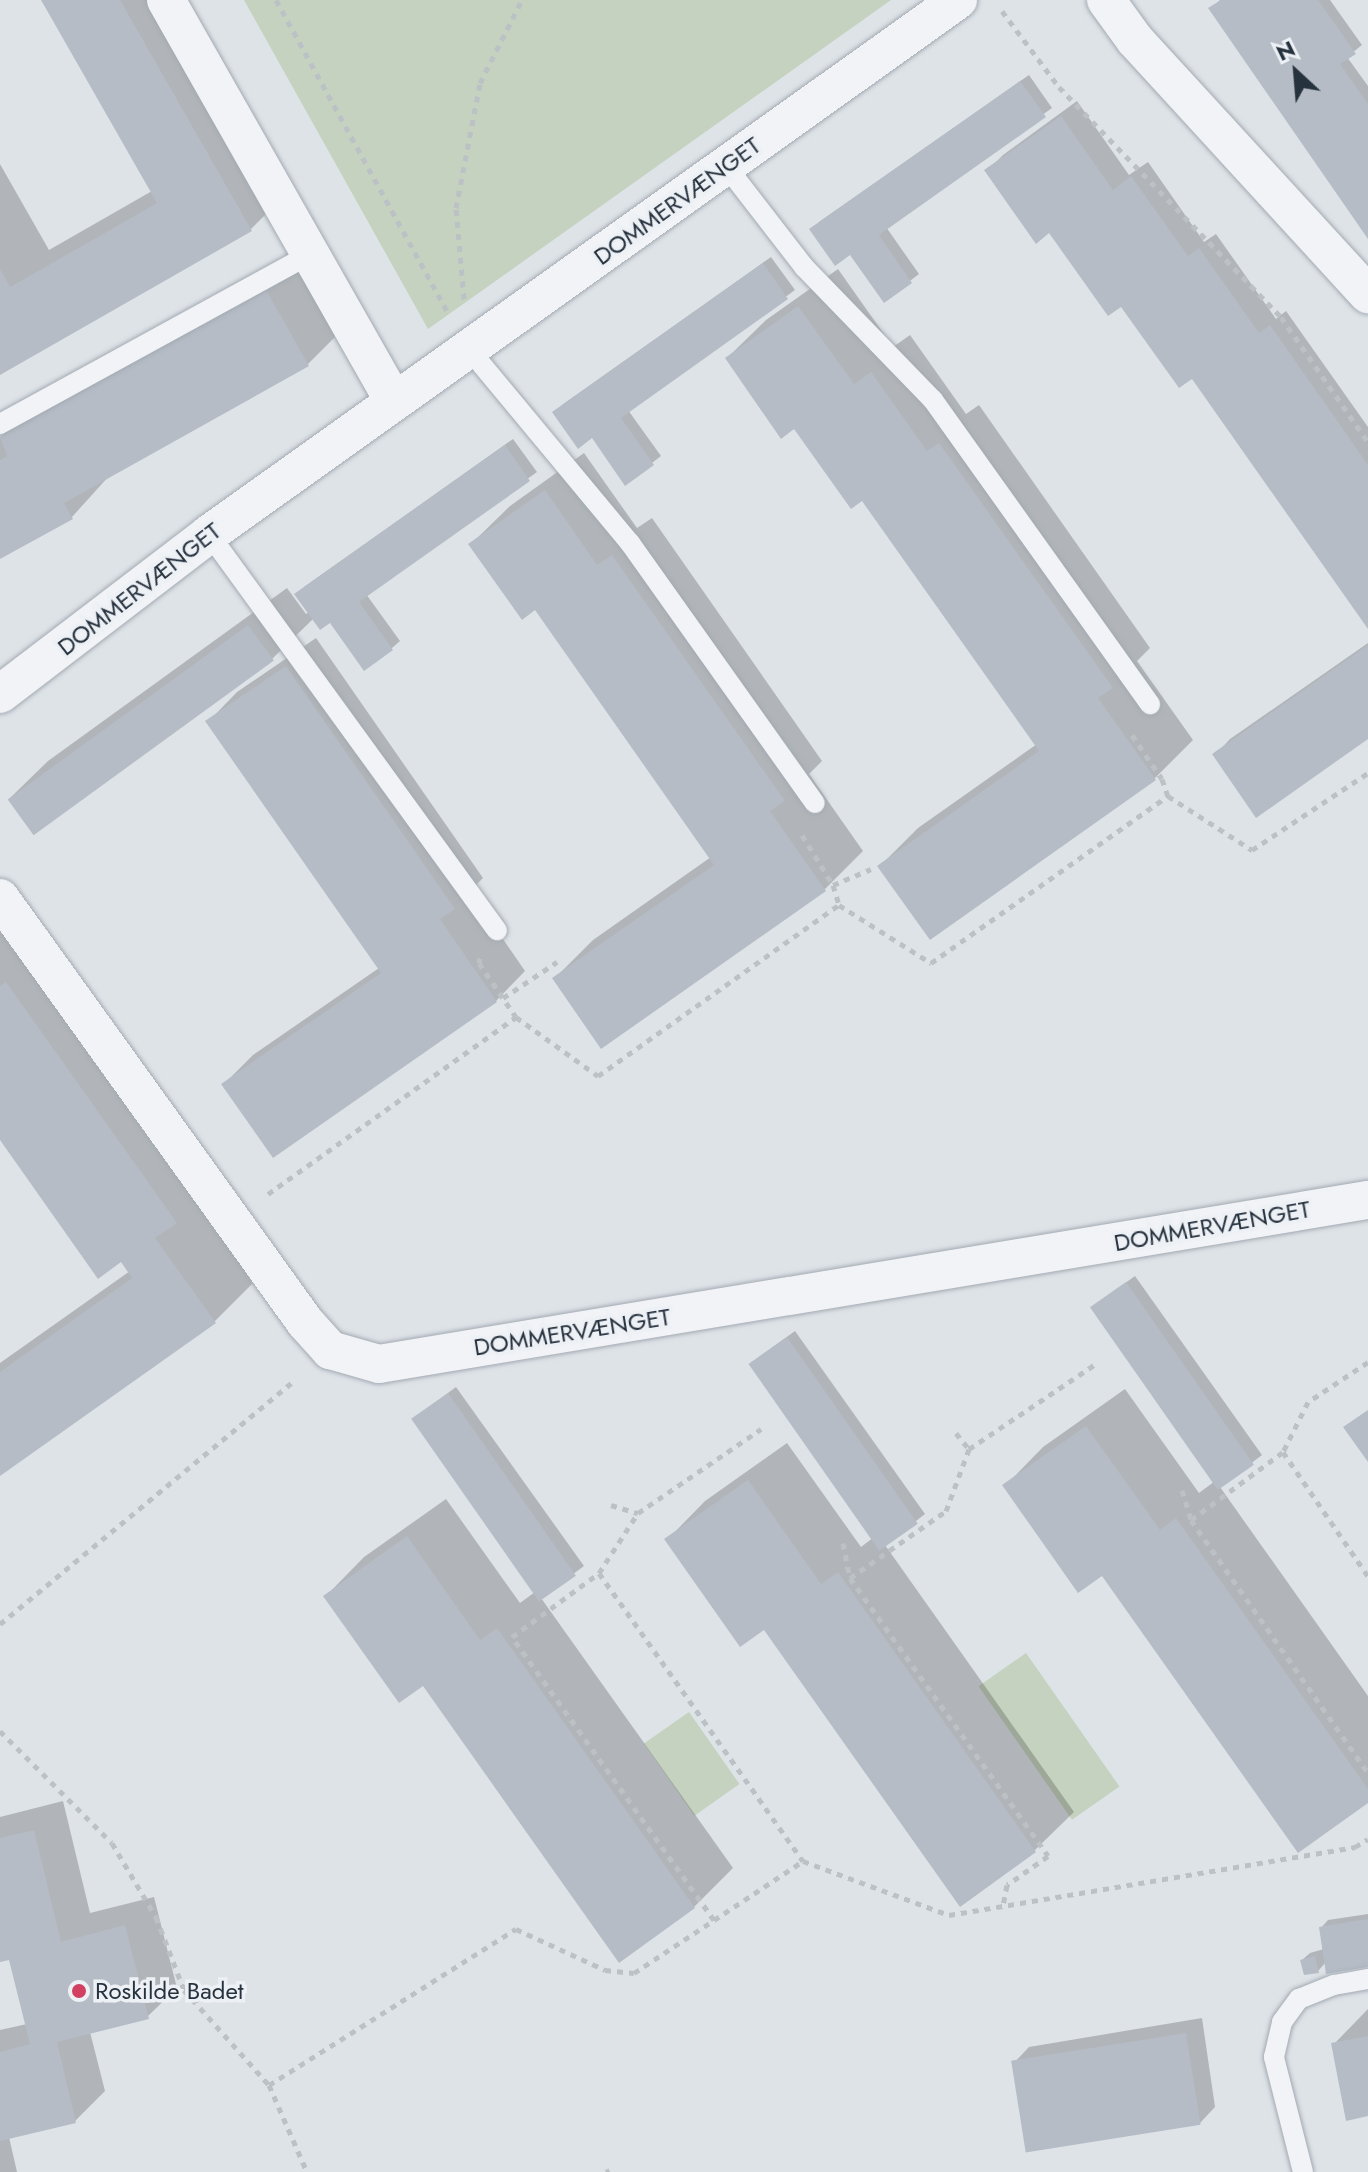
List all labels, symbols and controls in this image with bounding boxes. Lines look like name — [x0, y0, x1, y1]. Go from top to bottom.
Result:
north arrow — [1256, 32, 1336, 112]
text: N — [1271, 32, 1300, 69]
street label: DOMMERVÆNGET — [588, 131, 766, 271]
street label: DOMMERVÆNGET — [52, 516, 226, 662]
street label: DOMMERVÆNGET — [1112, 1195, 1312, 1257]
street label: DOMMERVÆNGET — [472, 1302, 672, 1362]
place label: Roskilde Badet — [95, 1977, 244, 2005]
marker: Roskilde Badet — [70, 1982, 88, 2000]

